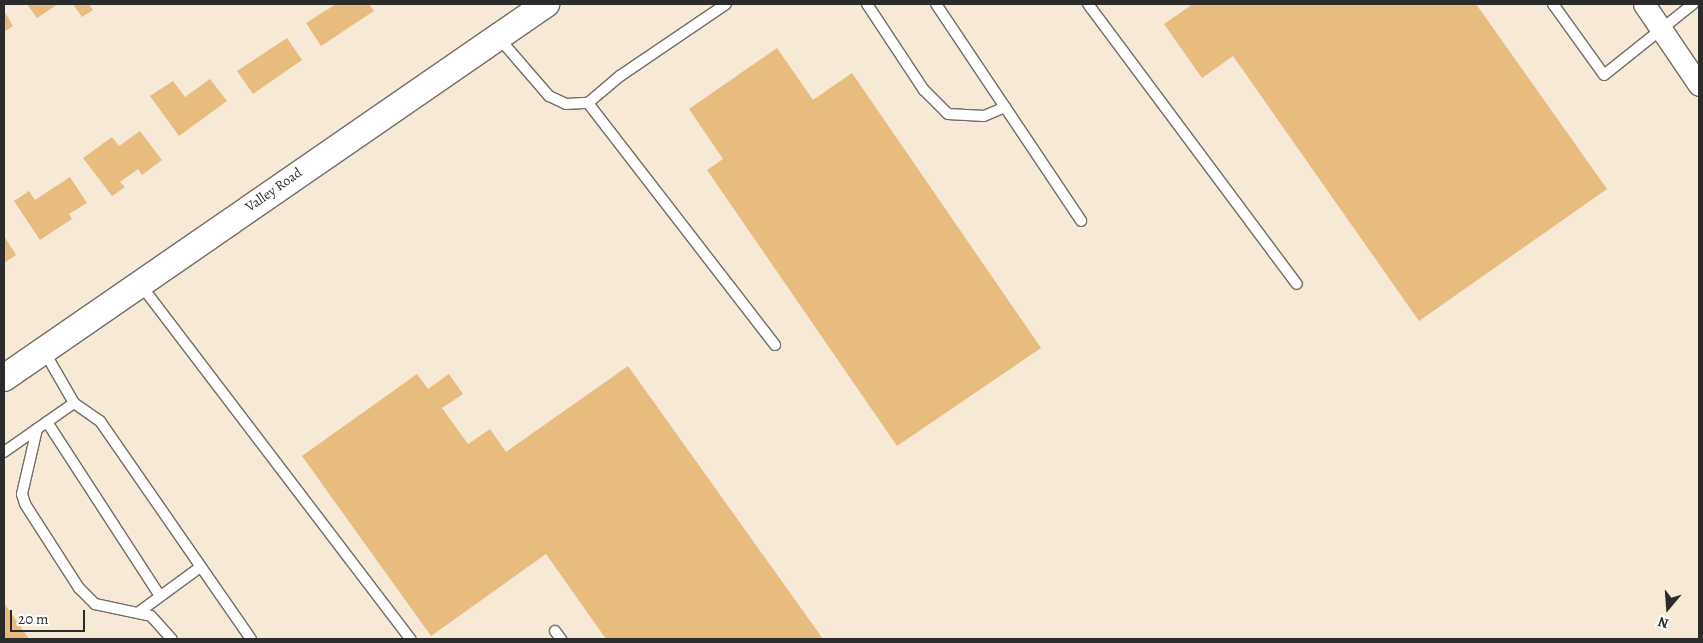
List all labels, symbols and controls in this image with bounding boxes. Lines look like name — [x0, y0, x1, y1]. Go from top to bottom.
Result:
street label: Valley Road — [242, 164, 306, 216]
north arrow — [1643, 583, 1693, 633]
scale bar — [12, 600, 88, 632]
text: 20 m — [18, 609, 49, 629]
text: N — [1655, 612, 1671, 633]

